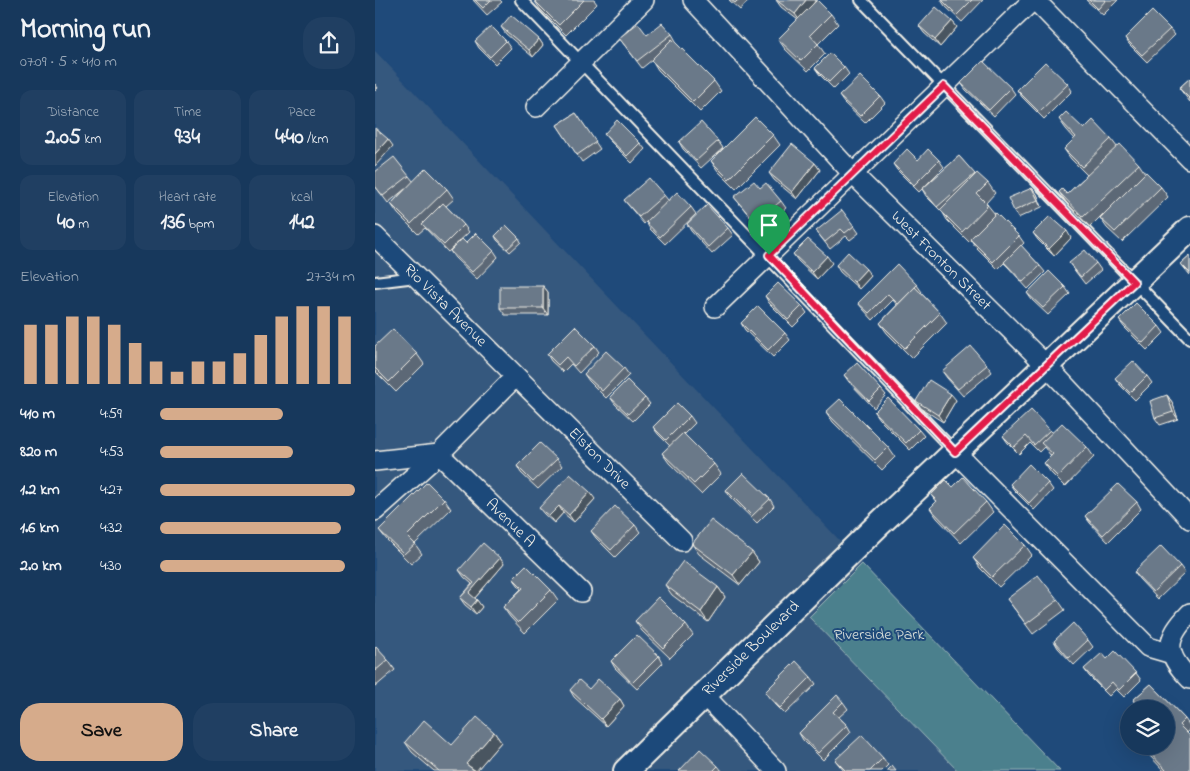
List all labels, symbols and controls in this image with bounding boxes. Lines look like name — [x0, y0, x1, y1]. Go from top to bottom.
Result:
text: Morning run — [20, 10, 151, 51]
button: share — [303, 17, 355, 69]
text: 07:09 · 5 × 410 m — [20, 50, 117, 74]
text: Distance — [47, 102, 99, 123]
text: Time — [174, 102, 201, 123]
text: Pace — [288, 102, 315, 123]
text: 2.05 — [45, 123, 81, 153]
text: 9:34 — [175, 123, 200, 153]
text: 4:40 — [275, 123, 303, 153]
text: km — [81, 129, 101, 150]
text: /km — [303, 129, 328, 150]
text: Elevation — [47, 187, 99, 208]
text: Heart rate — [159, 187, 216, 208]
text: kcal — [291, 187, 313, 208]
pin — [748, 204, 790, 255]
street label: West Fronton Street — [885, 206, 997, 317]
text: 40 — [57, 208, 75, 238]
text: 136 — [161, 208, 185, 238]
text: 142 — [289, 208, 315, 238]
icon: arrive — [755, 211, 783, 239]
text: m — [75, 214, 89, 235]
text: bpm — [185, 214, 214, 235]
street label: Rio Vista Avenue — [398, 259, 493, 353]
text: Elevation — [20, 265, 79, 289]
text: 27–34 m — [306, 265, 355, 289]
text: 410 m — [20, 402, 55, 426]
text: 4:59 — [100, 402, 122, 426]
street label: Elston Drive — [562, 422, 636, 496]
text: 820 m — [20, 440, 57, 464]
text: 4:53 — [100, 440, 124, 464]
text: 1.2 km — [20, 478, 60, 502]
text: 4:27 — [100, 478, 123, 502]
street label: Avenue A — [480, 493, 541, 553]
text: 1.6 km — [20, 516, 59, 540]
text: 4:32 — [100, 516, 123, 540]
text: 2.0 km — [20, 554, 62, 578]
text: 4:30 — [100, 554, 121, 578]
street label: Riverside Boulevard — [697, 595, 806, 702]
park label: Riverside Park — [834, 623, 925, 647]
map controls — [1120, 700, 1175, 755]
button: layers — [1120, 700, 1175, 755]
button: Save — [20, 703, 183, 761]
button: Share — [193, 703, 355, 761]

